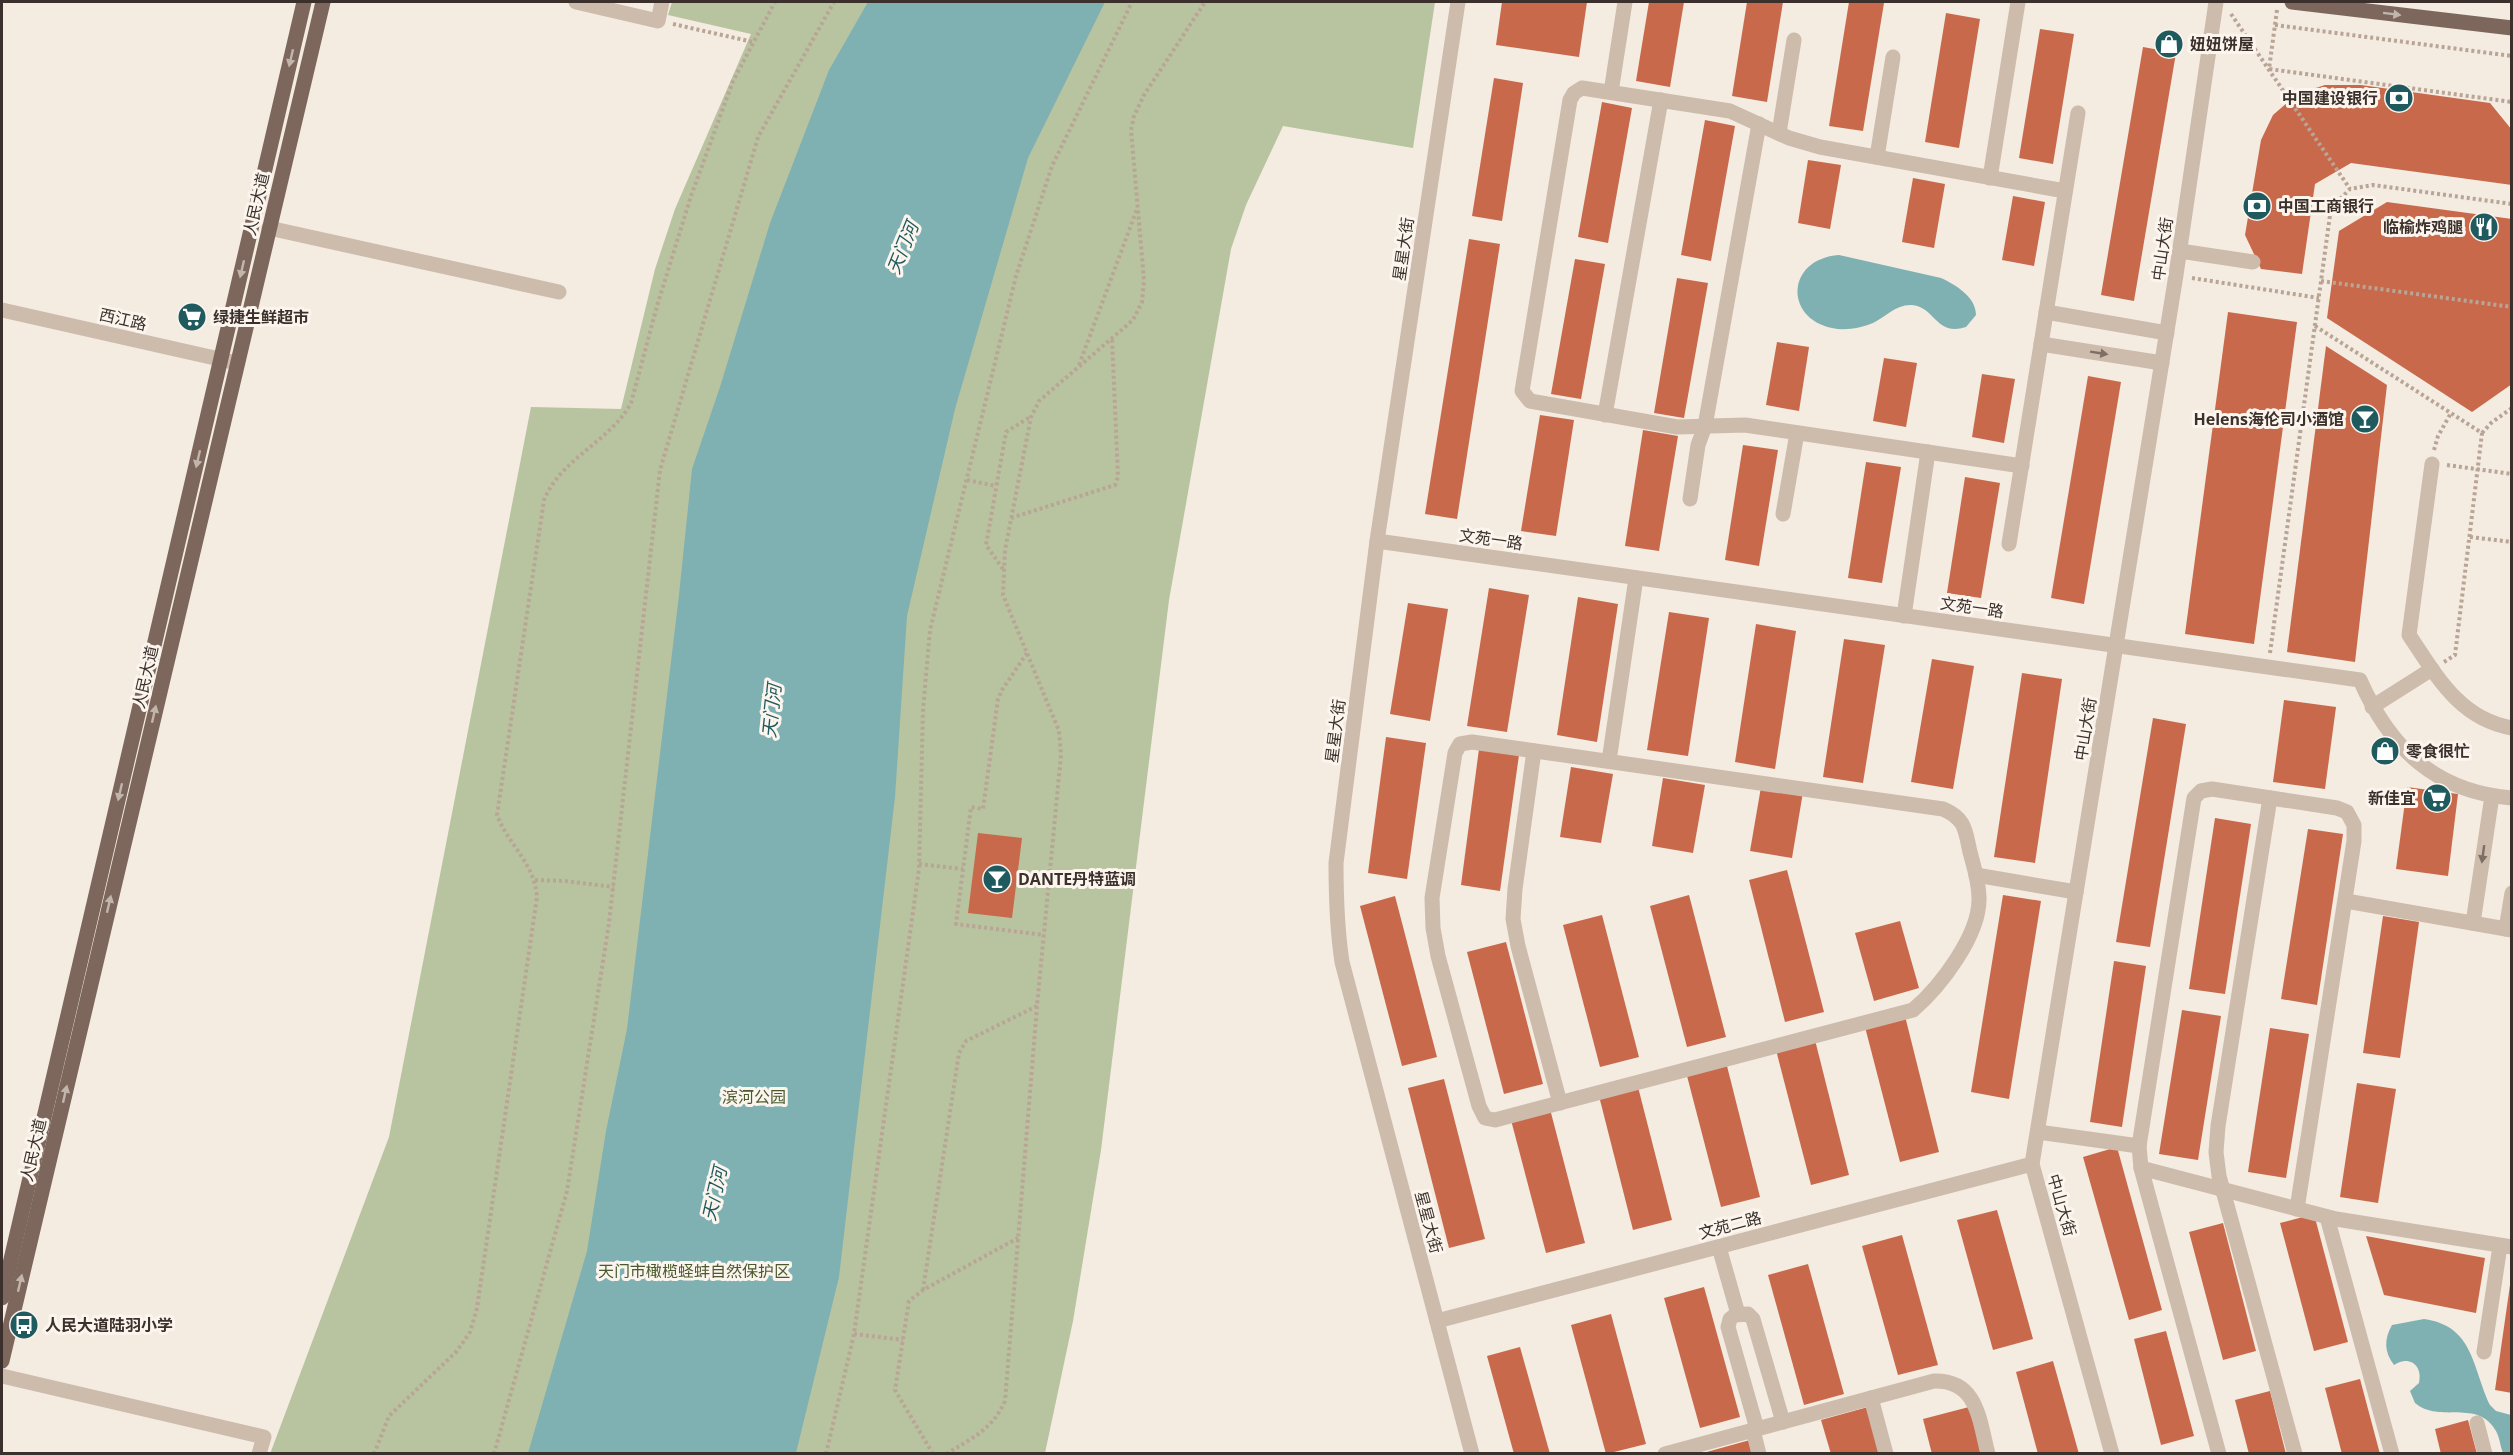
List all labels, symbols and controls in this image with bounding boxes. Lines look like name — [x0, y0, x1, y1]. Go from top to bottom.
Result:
one-way arrow — [2382, 9, 2401, 18]
shop icon: 妞妞饼屋 — [2153, 28, 2185, 60]
place label: 妞妞饼屋 — [2190, 33, 2254, 55]
one-way arrow — [286, 49, 295, 68]
bank icon: 中国建设银行 — [2383, 82, 2415, 114]
place label: 中国建设银行 — [2282, 87, 2378, 109]
street label: 人民大道 — [238, 170, 274, 238]
bank icon: 中国工商银行 — [2241, 190, 2273, 222]
place label: 中国工商银行 — [2278, 195, 2374, 217]
restaurant icon: 临榆炸鸡腿 — [2468, 211, 2500, 243]
water label: 天门河 — [881, 215, 924, 277]
street label: 星星大街 — [1388, 216, 1418, 282]
street label: 中山大街 — [2147, 216, 2177, 282]
place label: 临榆炸鸡腿 — [2383, 216, 2463, 238]
one-way arrow — [237, 260, 246, 279]
supermarket icon: 绿捷生鲜超市 — [176, 301, 208, 333]
street label: 西江路 — [97, 303, 149, 335]
place label: 绿捷生鲜超市 — [213, 306, 309, 328]
one-way arrow — [2090, 349, 2109, 358]
bar icon: Helens海伦司小酒馆 — [2349, 403, 2381, 435]
place label: Helens海伦司小酒馆 — [2193, 408, 2344, 430]
one-way arrow — [192, 450, 202, 468]
street label: 文苑一路 — [1458, 524, 1524, 554]
street label: 文苑一路 — [1939, 592, 2005, 622]
street label: 人民大道 — [127, 643, 163, 711]
water label: 天门河 — [756, 680, 786, 739]
street label: 中山大街 — [2069, 696, 2101, 762]
street label: 星星大街 — [1320, 698, 1350, 764]
one-way arrow — [150, 705, 160, 723]
shop icon: 零食很忙 — [2369, 735, 2401, 767]
place label: 零食很忙 — [2406, 740, 2470, 762]
supermarket icon: 新佳宜 — [2421, 782, 2453, 814]
one-way arrow — [115, 783, 124, 802]
place label: 新佳宜 — [2368, 787, 2416, 809]
one-way arrow — [2479, 844, 2488, 863]
bar icon: DANTE丹特蓝调 — [981, 863, 1013, 895]
place label: DANTE丹特蓝调 — [1018, 868, 1136, 890]
one-way arrow — [105, 895, 115, 913]
one-way arrow — [60, 1084, 70, 1103]
park label: 滨河公园 — [722, 1086, 786, 1108]
street label: 人民大道 — [15, 1116, 51, 1184]
water label: 天门河 — [696, 1162, 732, 1223]
street label: 中山大街 — [2043, 1171, 2081, 1239]
street label: 星星大街 — [1410, 1188, 1448, 1256]
street label: 文苑二路 — [1696, 1206, 1764, 1244]
park label: 天门市橄榄蛏蚌自然保护区 — [598, 1260, 790, 1282]
one-way arrow — [15, 1274, 25, 1293]
bus stop icon: 人民大道陆羽小学 — [8, 1309, 40, 1341]
place label: 人民大道陆羽小学 — [45, 1314, 173, 1336]

